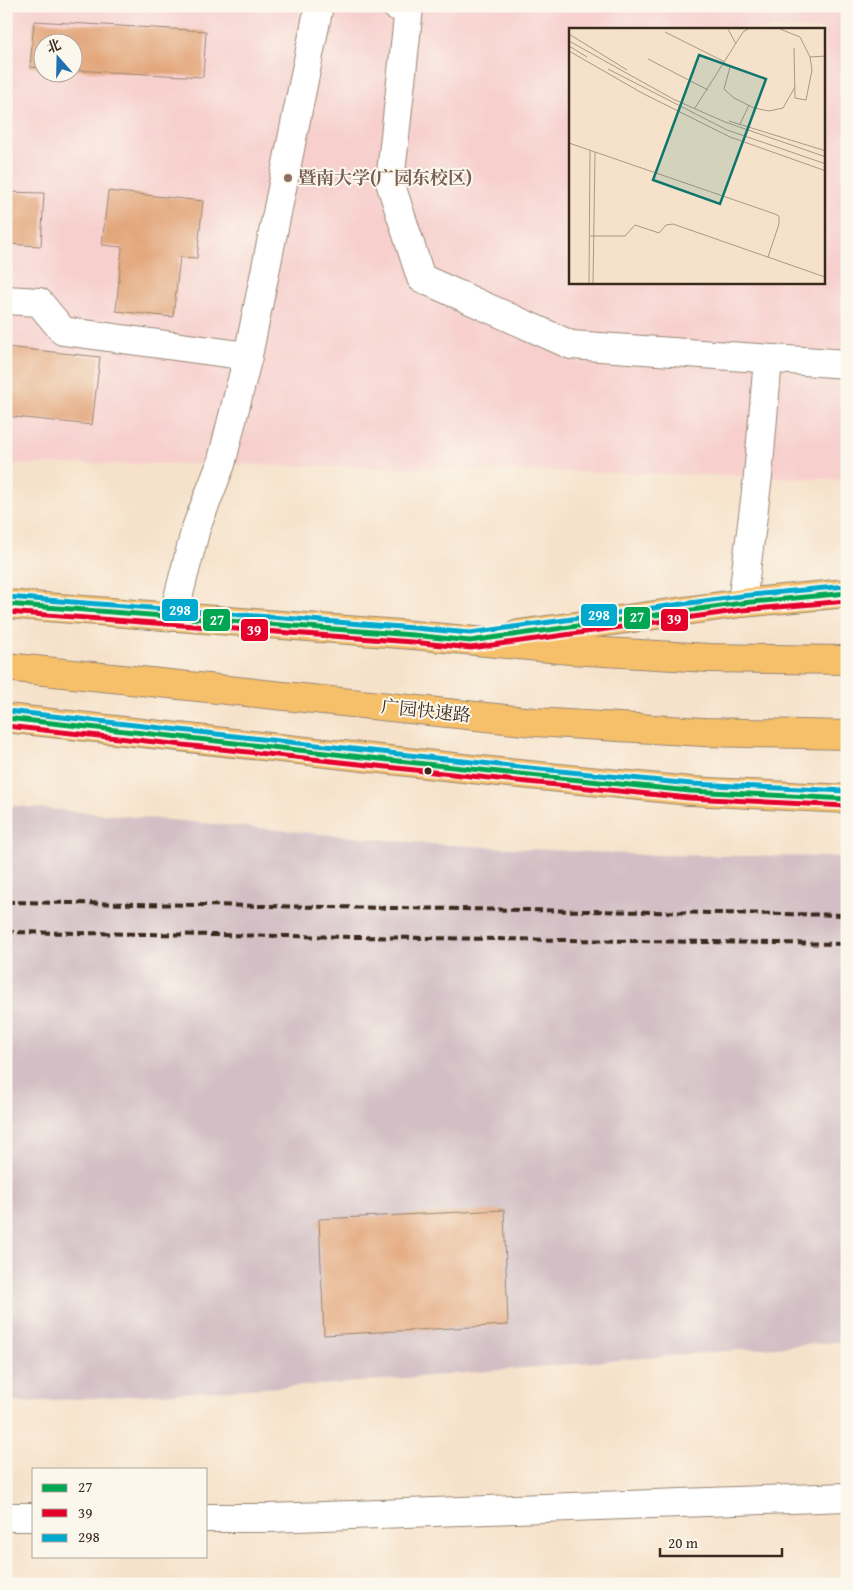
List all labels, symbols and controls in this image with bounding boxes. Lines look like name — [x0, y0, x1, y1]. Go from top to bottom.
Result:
inset map — [569, 28, 826, 284]
north arrow — [32, 32, 82, 82]
text: 北 — [44, 34, 64, 58]
place label: 暨南大学(广园东校区) — [298, 164, 472, 191]
marker: 暨南大学(广园东校区) — [282, 172, 294, 184]
line badge: 298 — [161, 598, 199, 622]
text: 298 — [169, 600, 191, 620]
line badge: 298 — [580, 603, 618, 627]
text: 298 — [588, 605, 610, 625]
line badge: 27 — [623, 606, 651, 630]
text: 27 — [630, 607, 644, 627]
line badge: 27 — [202, 608, 231, 632]
line badge: 39 — [660, 608, 689, 632]
text: 39 — [667, 609, 681, 629]
text: 27 — [210, 610, 224, 630]
line badge: 39 — [240, 618, 269, 642]
text: 39 — [247, 620, 261, 640]
street label: 广园快速路 — [380, 692, 472, 729]
unlabelled marker — [423, 766, 433, 776]
legend — [32, 1468, 208, 1558]
text: 27 — [78, 1476, 92, 1497]
text: 39 — [78, 1502, 92, 1523]
scale bar — [660, 1525, 783, 1557]
text: 298 — [78, 1526, 100, 1547]
text: 20 m — [668, 1532, 699, 1553]

